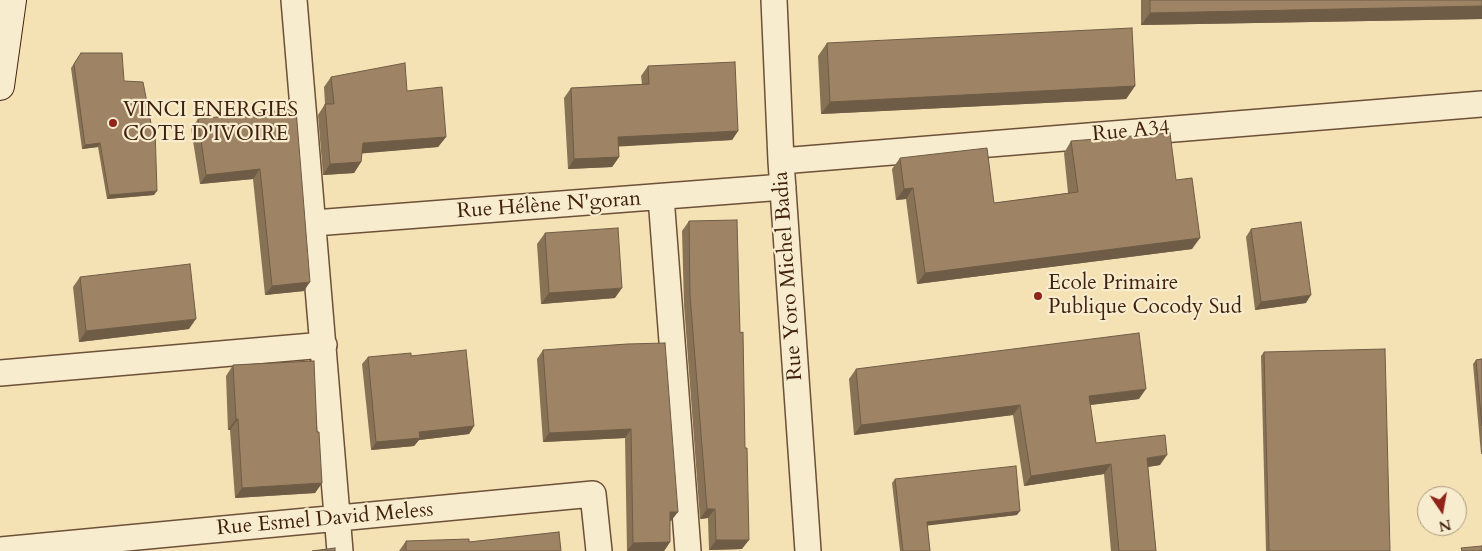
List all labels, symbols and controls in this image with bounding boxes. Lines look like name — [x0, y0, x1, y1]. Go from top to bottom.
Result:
place label: VINCI ENERGIES COTE D'IVOIRE — [123, 98, 298, 148]
street label: Rue A34 — [1091, 116, 1171, 148]
marker: VINCI ENERGIES COTE D'IVOIRE — [107, 117, 119, 129]
street label: Rue Yoro Michel Badia — [769, 171, 809, 381]
street label: Rue Hélène N'goran — [456, 187, 642, 225]
place label: Ecole Primaire Publique Cocody Sud — [1048, 271, 1242, 321]
marker: Ecole Primaire Publique Cocody Sud — [1032, 290, 1044, 302]
north arrow — [1417, 486, 1467, 536]
street label: Rue Esmel David Meless — [216, 498, 434, 542]
text: N — [1437, 515, 1453, 536]

